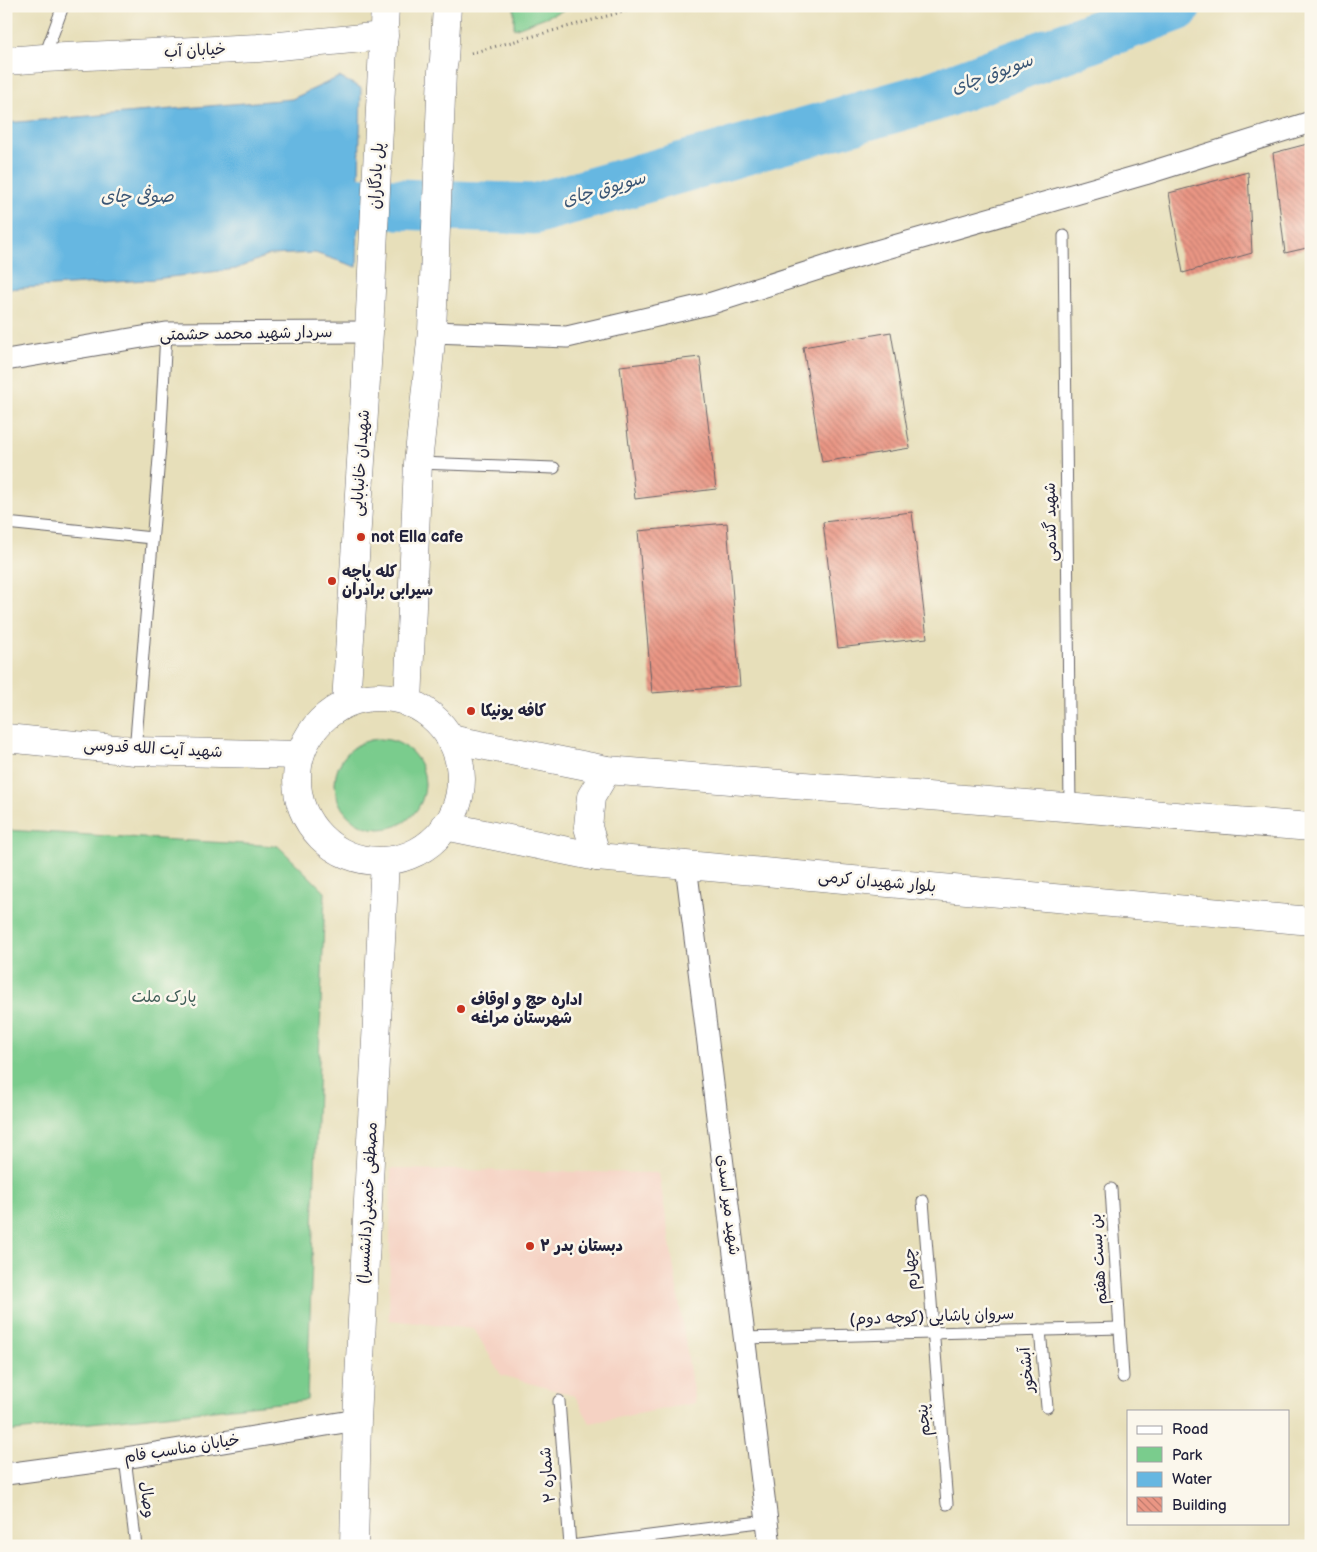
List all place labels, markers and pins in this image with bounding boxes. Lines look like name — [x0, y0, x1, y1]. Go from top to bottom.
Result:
place label: not Ella cafe — [371, 528, 463, 547]
marker: not Ella cafe — [355, 531, 367, 543]
place label: کله پاچه سیرابی برادران — [342, 563, 433, 600]
marker: کله پاچه سیرابی برادران — [326, 575, 338, 587]
place label: کافه یونیکا — [481, 702, 546, 721]
marker: کافه یونیکا — [465, 705, 477, 717]
place label: اداره حج و اوقاف شهرستان مراغه — [471, 991, 582, 1028]
marker: اداره حج و اوقاف شهرستان مراغه — [455, 1003, 467, 1015]
place label: دبستان بدر ۲ — [540, 1237, 623, 1256]
marker: دبستان بدر ۲ — [524, 1240, 536, 1252]

